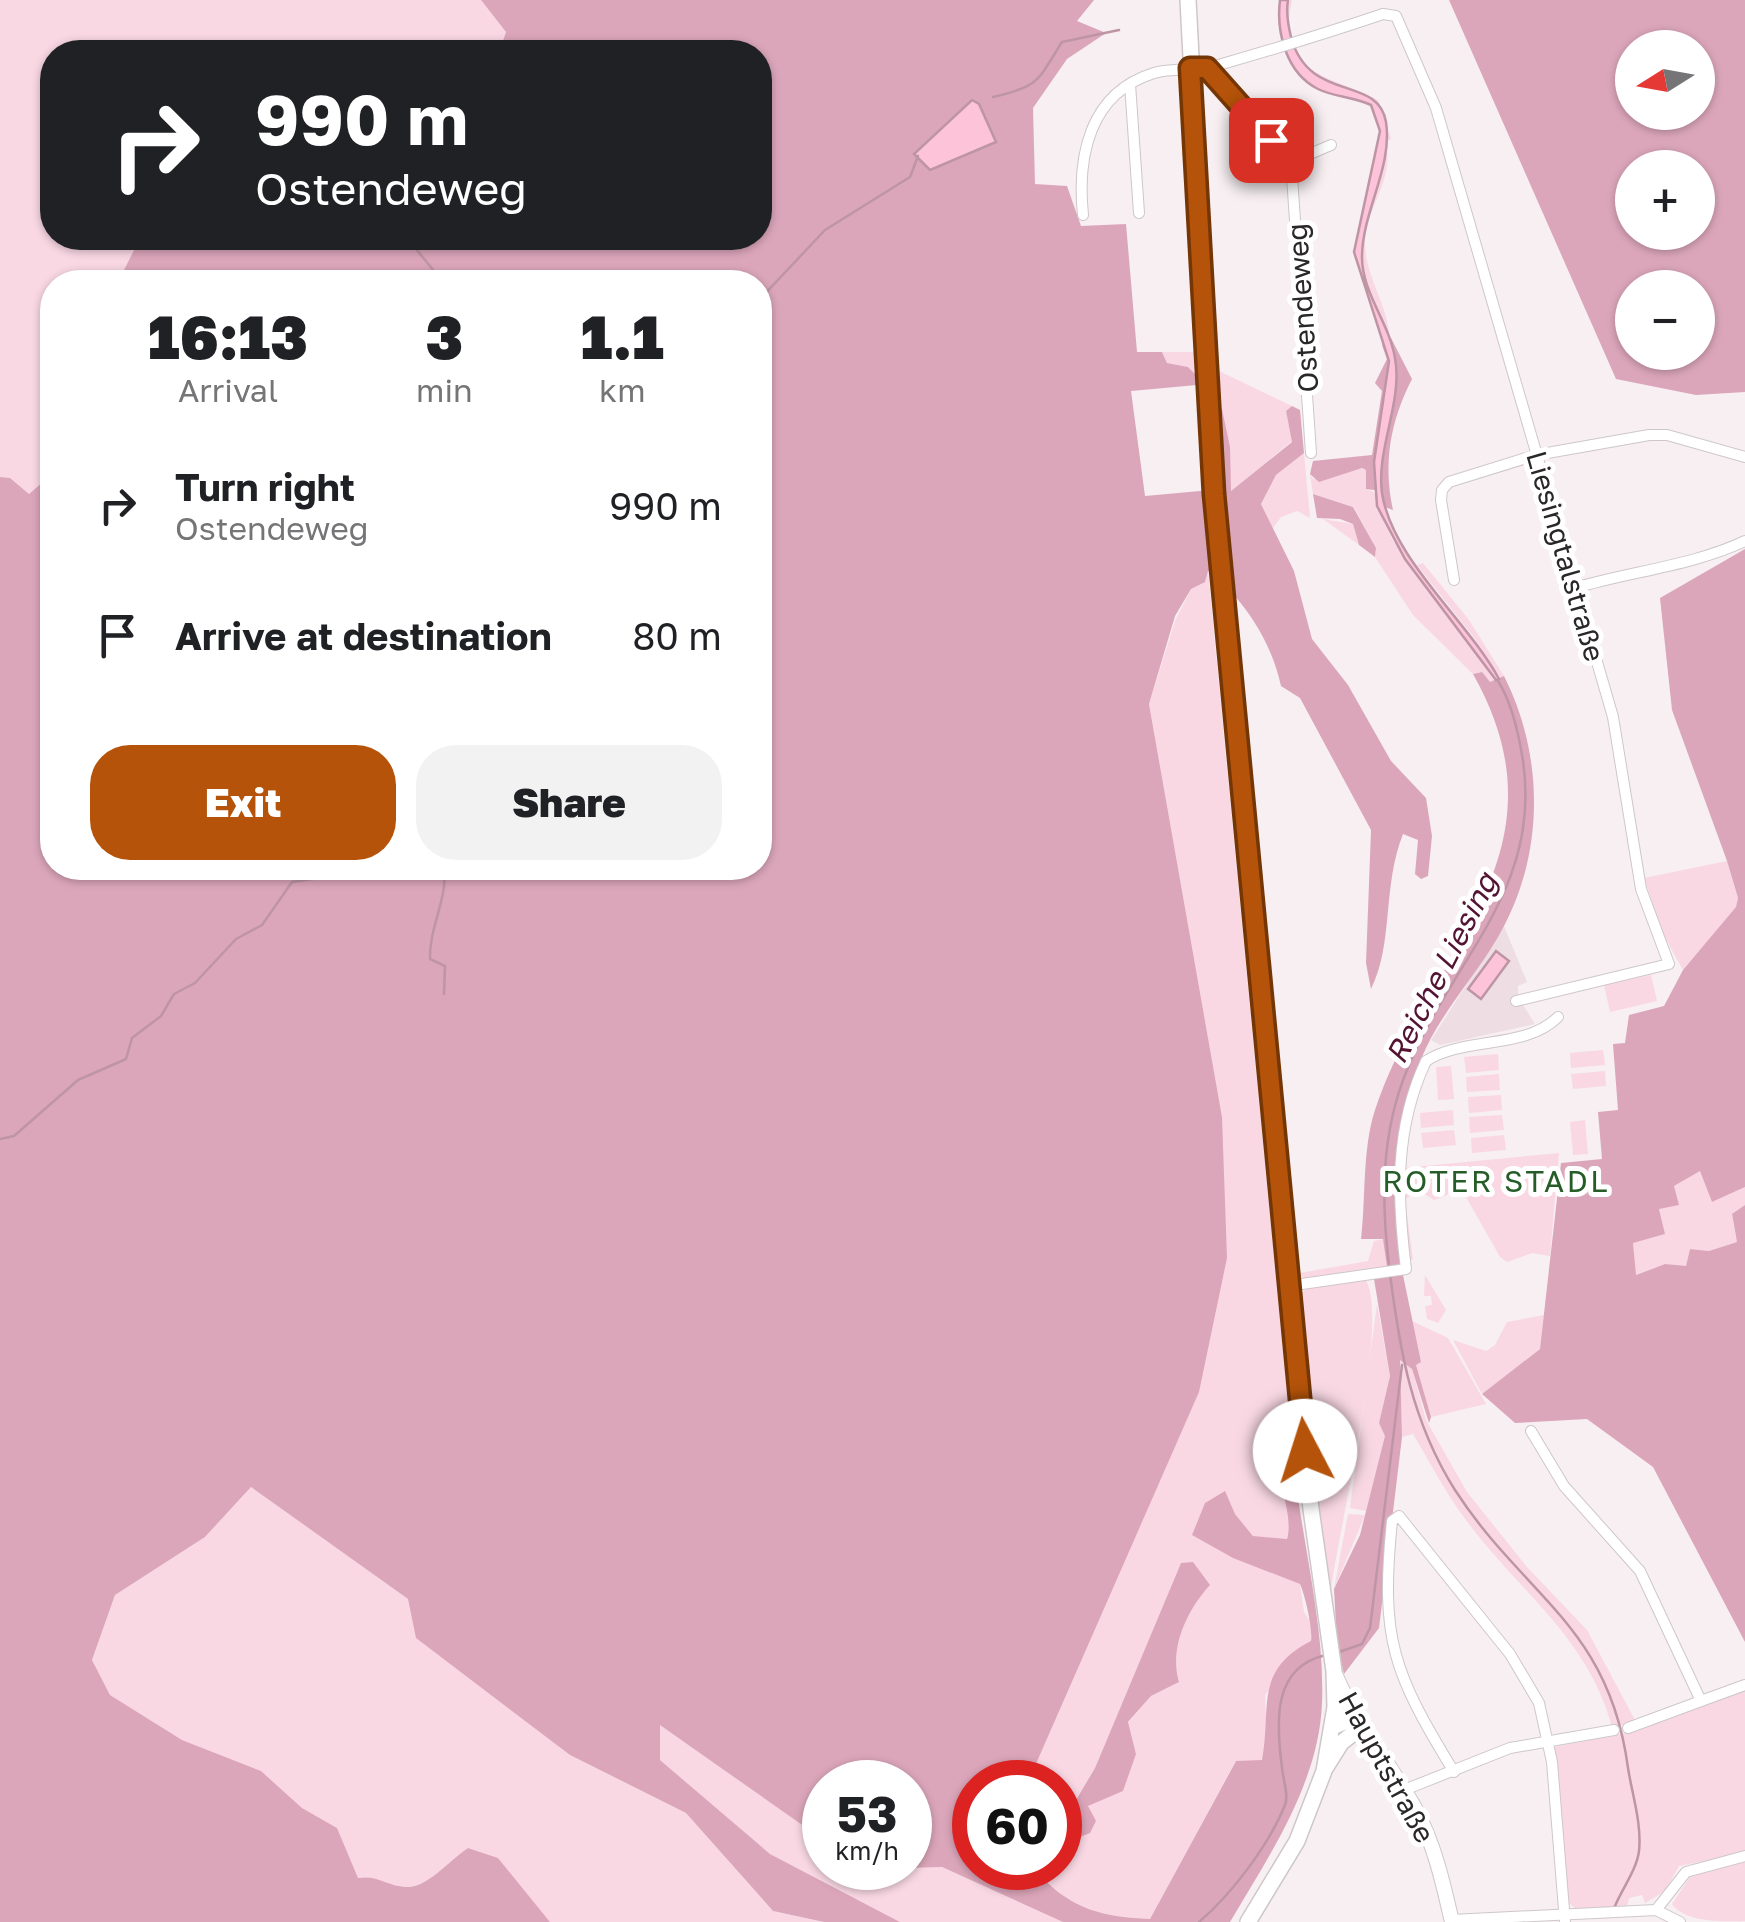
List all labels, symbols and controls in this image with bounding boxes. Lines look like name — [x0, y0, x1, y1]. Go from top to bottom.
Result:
north arrow — [1615, 30, 1715, 130]
map controls — [1615, 30, 1715, 370]
text: 990 m — [255, 76, 468, 160]
icon: right — [90, 80, 220, 210]
pin — [1229, 98, 1314, 183]
icon: arrive — [1244, 113, 1299, 168]
button: + — [1615, 150, 1715, 250]
text: Ostendeweg — [255, 161, 527, 215]
street label: Ostendeweg — [1280, 222, 1324, 394]
button: − — [1615, 270, 1715, 370]
text: 16:13 — [148, 300, 308, 372]
text: 3 — [425, 300, 463, 372]
text: 1.1 — [581, 300, 664, 372]
text: Arrival — [178, 371, 278, 409]
text: min — [416, 371, 473, 409]
text: km — [599, 371, 646, 409]
street label: Liesingtalstraße — [1520, 447, 1612, 665]
text: Turn right — [175, 464, 355, 509]
icon: right — [90, 478, 145, 533]
text: 990 m — [609, 483, 722, 528]
text: Ostendeweg — [175, 509, 368, 547]
icon: arrive — [90, 608, 145, 663]
text: Arrive at destination — [175, 613, 552, 658]
text: 80 m — [632, 613, 722, 658]
button: Exit — [90, 745, 396, 860]
button: Share — [416, 745, 722, 860]
water label: Reiche Liesing — [1378, 865, 1506, 1069]
district label: ROTER STADL — [1382, 1163, 1610, 1199]
position arrow — [1253, 1399, 1357, 1503]
street label: Hauptstraße — [1332, 1686, 1442, 1848]
speed limit sign: 60 — [952, 1760, 1082, 1890]
text: 53 — [836, 1783, 897, 1843]
text: km/h — [835, 1835, 899, 1866]

